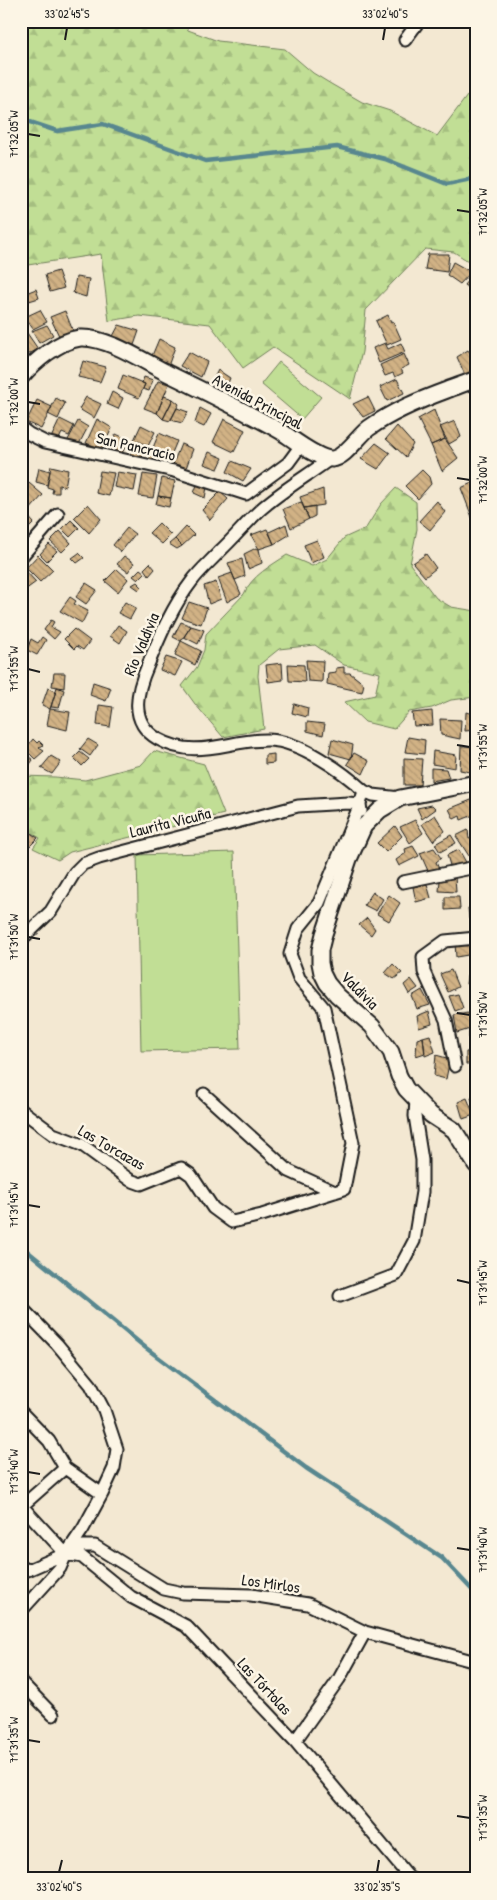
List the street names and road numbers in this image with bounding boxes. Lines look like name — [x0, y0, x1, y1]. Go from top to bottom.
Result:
street label: Avenida Principal — [209, 368, 308, 434]
street label: San Pancracio — [94, 426, 178, 466]
street label: Río Valdivia — [118, 609, 164, 679]
street label: Laurita Vicuña — [127, 801, 213, 843]
street label: Valdivia — [336, 966, 384, 1014]
street label: Las Torcazas — [74, 1119, 150, 1175]
street label: Los Mirlos — [241, 1568, 301, 1598]
street label: Las Tórtolas — [233, 1653, 297, 1719]

